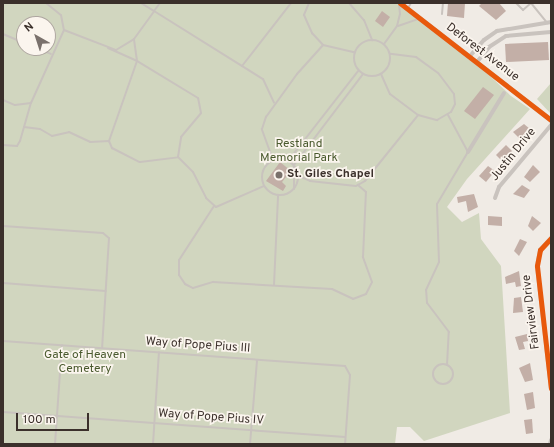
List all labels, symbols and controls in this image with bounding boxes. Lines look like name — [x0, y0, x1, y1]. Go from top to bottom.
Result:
north arrow — [16, 16, 56, 56]
text: N — [22, 20, 37, 35]
street label: Deforest Avenue — [442, 21, 522, 85]
street label: Justin Drive — [488, 126, 540, 184]
park label: Restland Memorial Park — [260, 138, 338, 166]
place label: St. Giles Chapel — [287, 168, 374, 182]
marker: St. Giles Chapel — [274, 170, 284, 180]
street label: Fairview Drive — [520, 274, 544, 350]
street label: Way of Pope Pius III — [145, 335, 251, 357]
park label: Gate of Heaven Cemetery — [44, 349, 126, 377]
scale bar — [18, 405, 91, 431]
street label: Way of Pope Pius IV — [158, 407, 264, 429]
text: 100 m — [23, 412, 56, 428]

